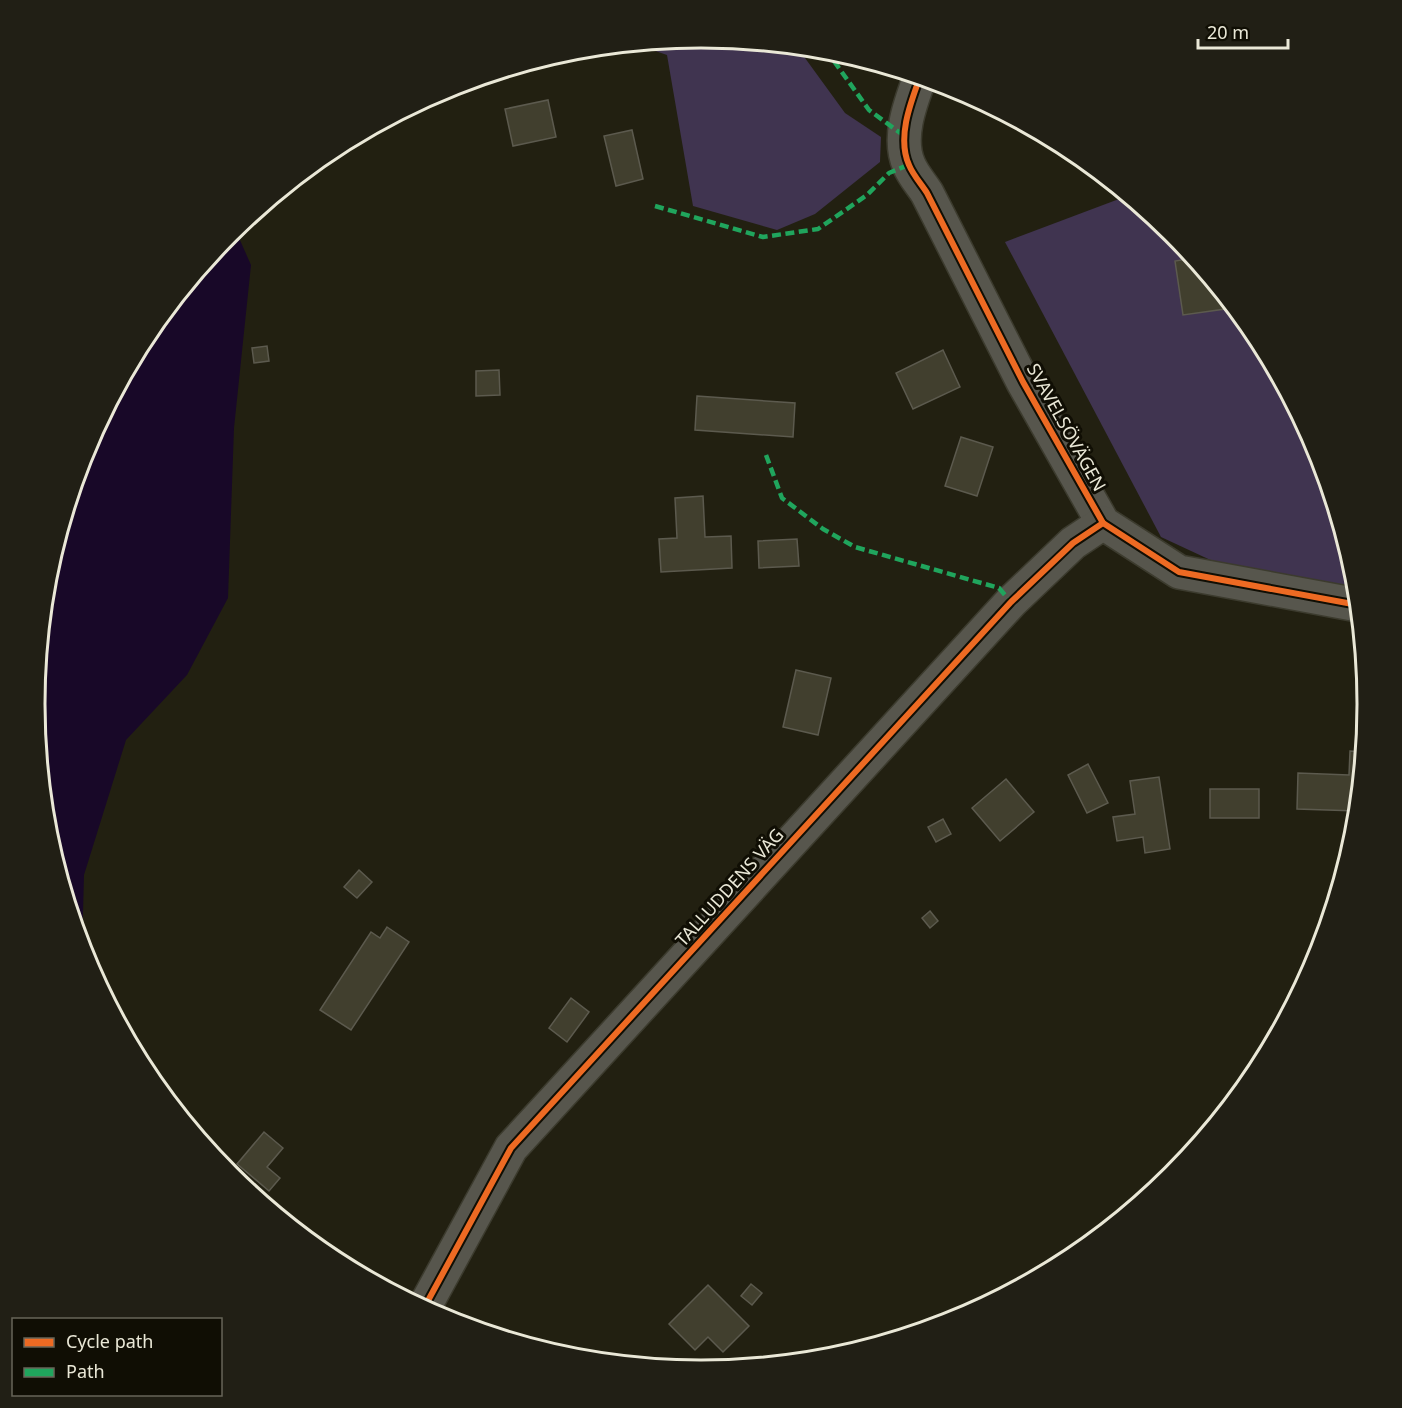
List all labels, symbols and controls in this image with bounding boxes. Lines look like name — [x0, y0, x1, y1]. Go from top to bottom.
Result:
scale bar — [1198, 12, 1288, 50]
text: 20 m — [1207, 20, 1249, 44]
street label: SVAVELSÖVÄGEN — [1022, 359, 1112, 495]
street label: TALLUDDENS VÄG — [670, 823, 788, 951]
legend — [12, 1318, 222, 1396]
text: Cycle path — [66, 1329, 153, 1353]
text: Path — [66, 1359, 105, 1383]

